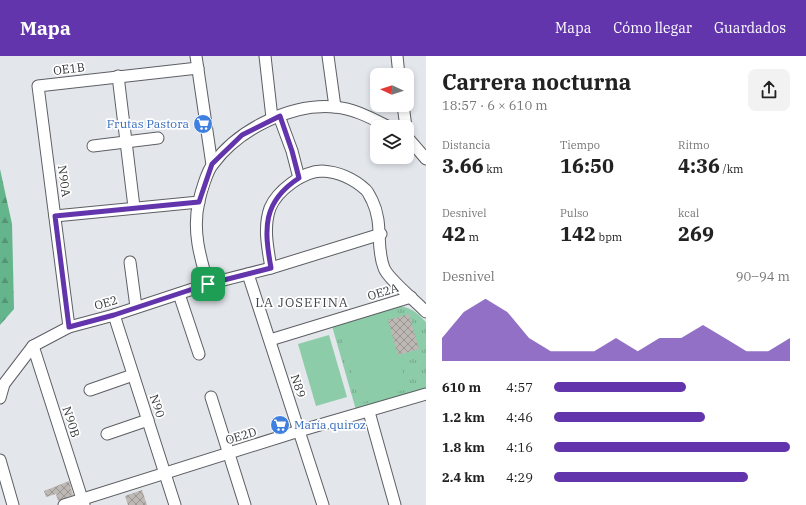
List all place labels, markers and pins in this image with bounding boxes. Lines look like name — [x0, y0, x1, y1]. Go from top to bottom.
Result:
supermarket icon: Frutas Pastora — [192, 113, 214, 135]
place label: Frutas Pastora — [107, 116, 189, 131]
pin — [191, 267, 225, 301]
supermarket icon: María quiroz — [269, 414, 291, 436]
place label: María quiroz — [294, 417, 366, 432]

